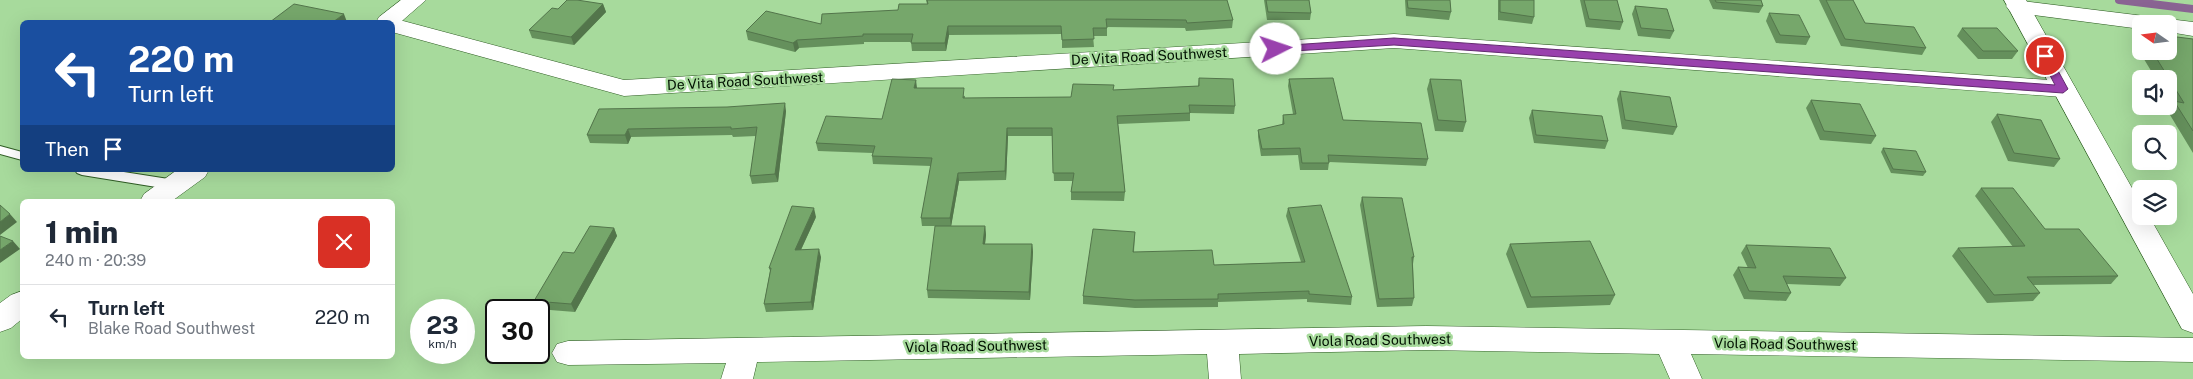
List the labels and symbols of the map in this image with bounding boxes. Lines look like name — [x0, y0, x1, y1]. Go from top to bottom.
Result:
north arrow — [2132, 15, 2178, 60]
position arrow — [1249, 22, 1301, 74]
pin — [2024, 35, 2066, 77]
street label: De Vita Road Southwest — [1071, 44, 1227, 68]
street label: De Vita Road Southwest — [667, 69, 823, 93]
speed limit sign: 30 — [485, 299, 550, 364]
street label: Viola Road Southwest — [1309, 331, 1451, 349]
street label: Viola Road Southwest — [1714, 335, 1856, 353]
street label: Viola Road Southwest — [905, 337, 1047, 355]

